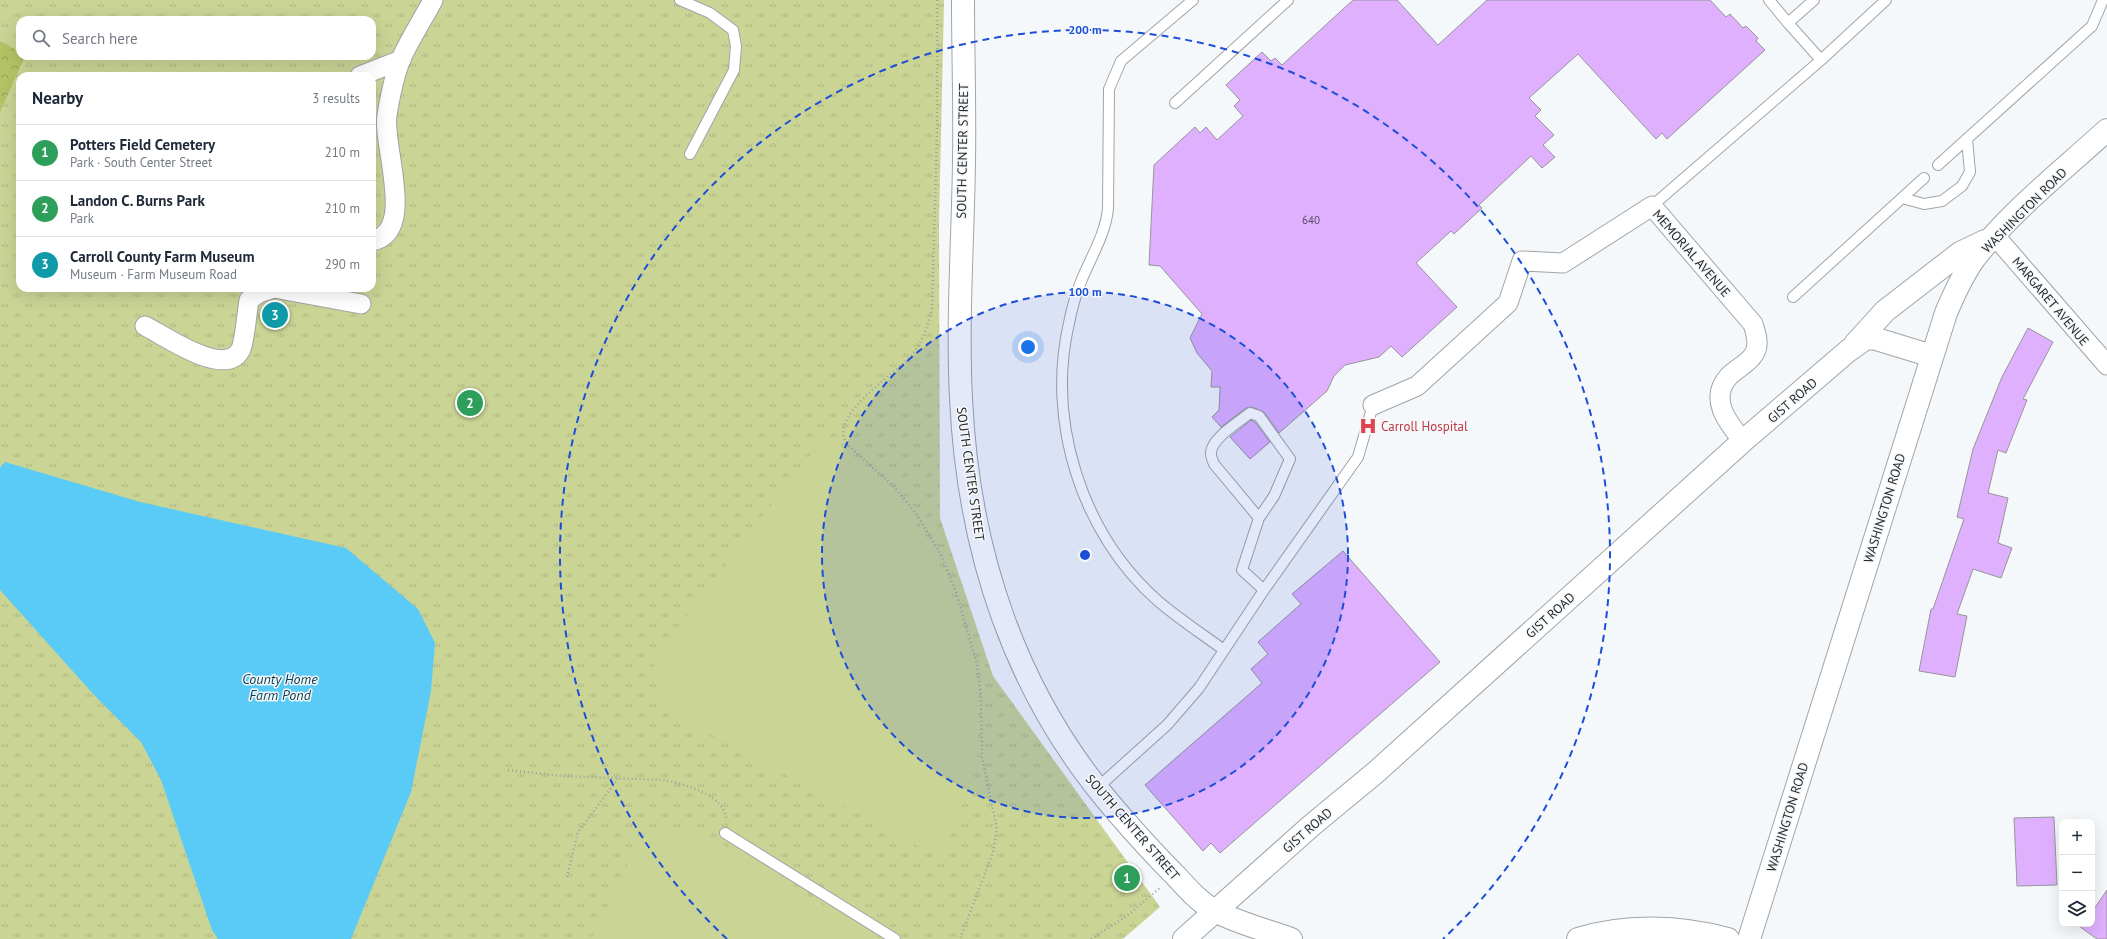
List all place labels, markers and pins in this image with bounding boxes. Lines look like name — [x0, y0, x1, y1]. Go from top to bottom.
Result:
pin: 3 — [262, 300, 288, 330]
pin: 2 — [457, 388, 483, 418]
hospital icon: Carroll Hospital — [1358, 416, 1378, 436]
place label: Carroll Hospital — [1381, 418, 1468, 435]
centre of rings — [1078, 548, 1092, 562]
pin: 1 — [1114, 863, 1140, 893]

